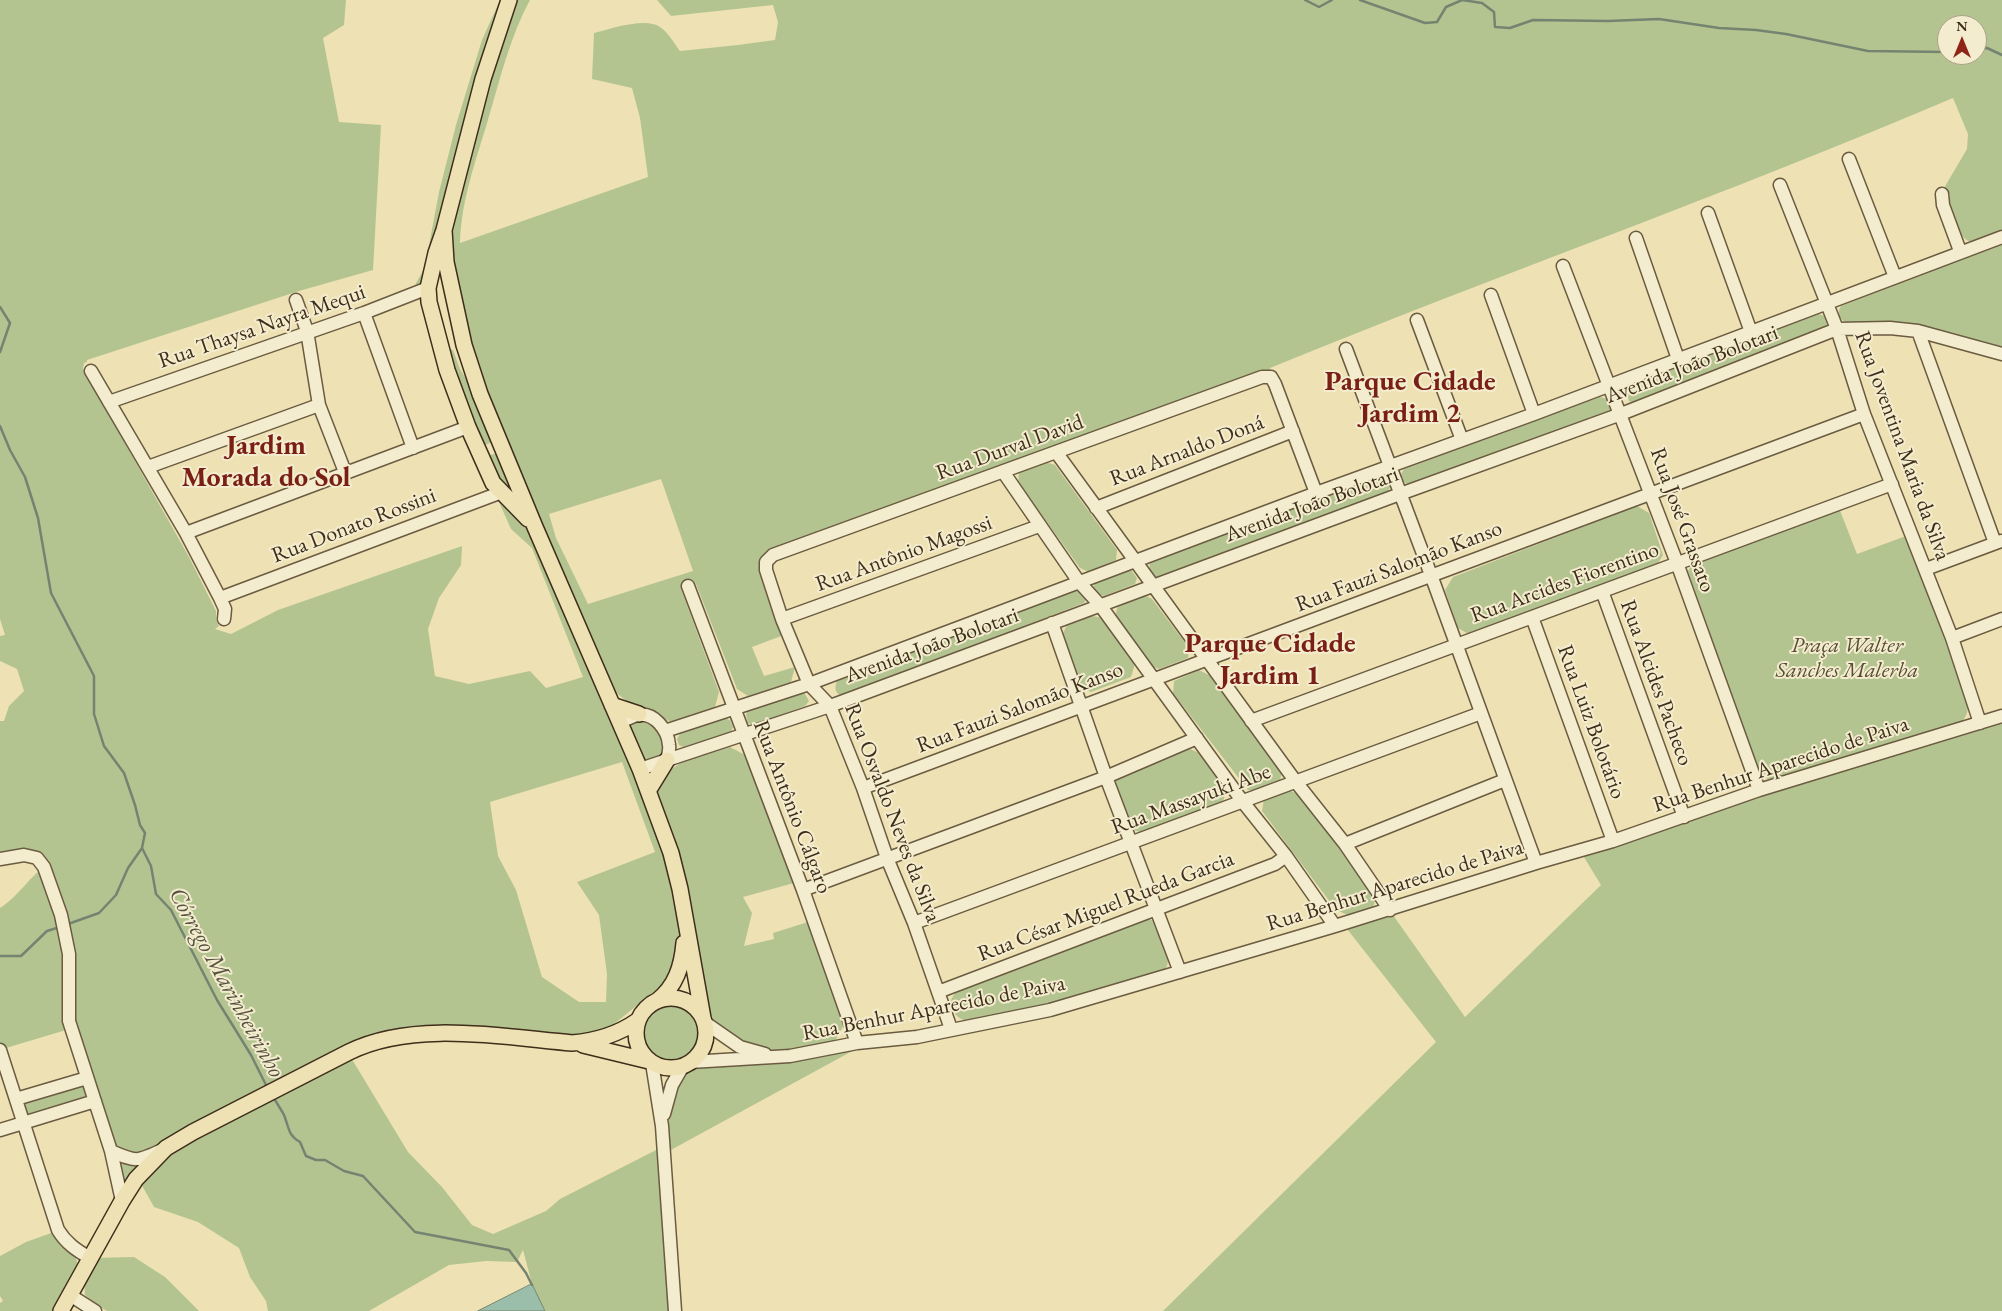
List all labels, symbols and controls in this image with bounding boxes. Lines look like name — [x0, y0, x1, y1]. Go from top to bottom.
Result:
north arrow — [1937, 15, 1987, 65]
text: N — [1956, 17, 1968, 35]
street label: Rua Thaysa Nayra Mequi — [155, 279, 369, 375]
street label: Avenida João Bolotari — [1602, 320, 1782, 410]
street label: Rua Joventina Maria da Silva — [1848, 328, 1956, 564]
district label: Parque Cidade Jardim 2 — [1324, 365, 1496, 431]
street label: Rua Durval David — [933, 409, 1087, 487]
street label: Rua Arnaldo Doná — [1106, 409, 1268, 493]
district label: Jardim Morada do Sol — [181, 429, 351, 495]
street label: Rua José Grassato — [1644, 444, 1720, 596]
street label: Avenida João Bolotari — [1222, 461, 1402, 549]
street label: Rua Donato Rossini — [268, 483, 440, 569]
street label: Rua Antônio Magossi — [812, 510, 996, 598]
street label: Rua Fauzi Salomão Kanso — [1292, 515, 1506, 619]
street label: Rua Arcides Fiorentino — [1467, 537, 1663, 629]
street label: Rua Alcides Pacheco — [1614, 597, 1698, 769]
street label: Avenida João Bolotari — [842, 602, 1022, 690]
district label: Parque Cidade Jardim 1 — [1184, 627, 1356, 693]
park label: Praça Walter Sanches Malerba — [1776, 633, 1918, 684]
street label: Rua Luiz Bolotário — [1551, 641, 1631, 803]
street label: Rua Fauzi Salomão Kanso — [913, 656, 1127, 760]
street label: Rua Osvaldo Neves da Silva — [838, 700, 946, 926]
street label: Rua Benhur Aparecido de Paiva — [1650, 711, 1912, 819]
street label: Rua Antônio Cálgaro — [747, 717, 837, 897]
street label: Rua Massayuki Abe — [1108, 759, 1274, 841]
street label: Rua Benhur Aparecido de Paiva — [1263, 834, 1527, 938]
street label: Rua César Miguel Rueda Garcia — [974, 846, 1238, 968]
water label: Córrego Marinheirinho — [162, 883, 290, 1083]
street label: Rua Benhur Aparecido de Paiva — [800, 971, 1068, 1047]

